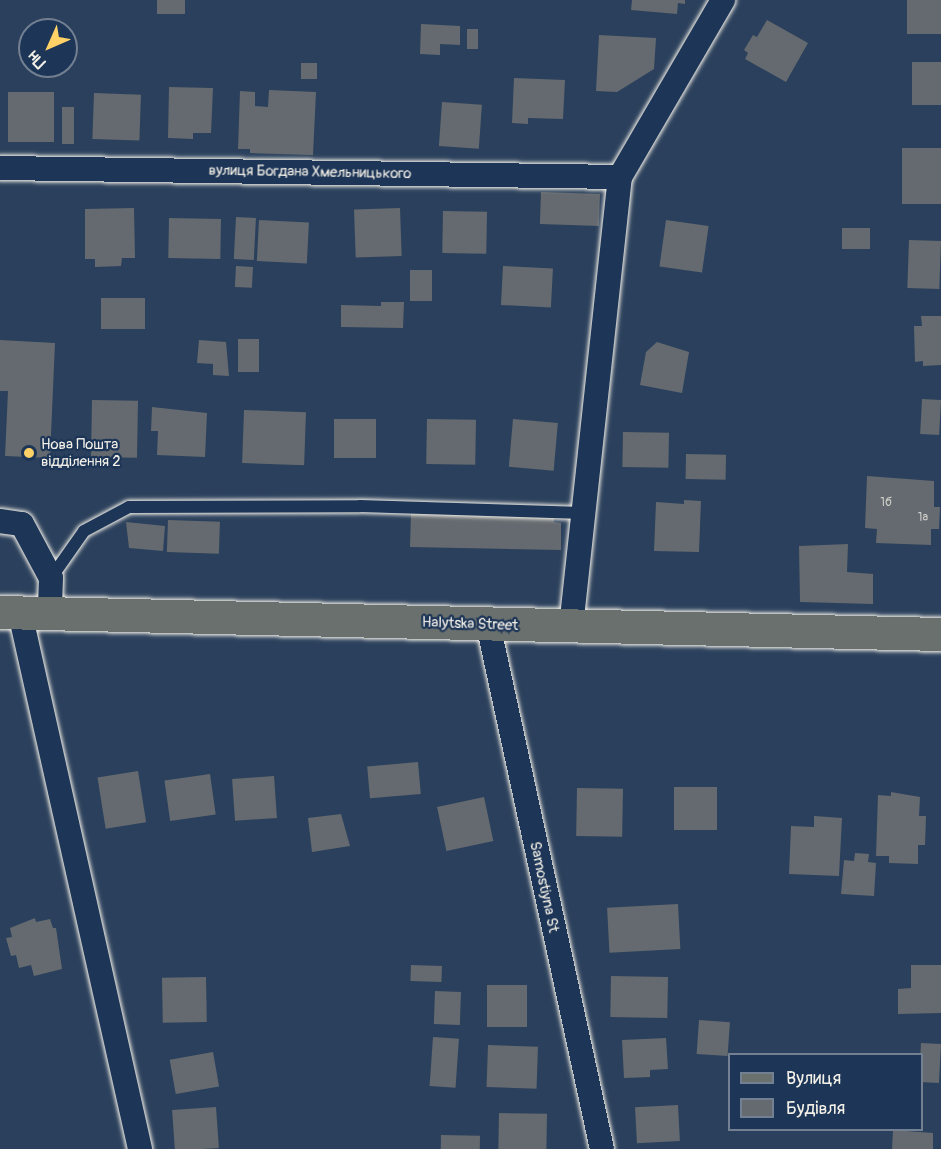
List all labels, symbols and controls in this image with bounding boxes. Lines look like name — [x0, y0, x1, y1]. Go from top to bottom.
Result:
north arrow — [18, 18, 78, 78]
text: Пн — [23, 46, 50, 73]
street label: вулиця Богдана Хмельницького — [208, 161, 412, 183]
place label: Нова Пошта відділення 2 — [41, 435, 121, 470]
marker: Нова Пошта відділення 2 — [22, 446, 36, 460]
house number: 1б — [880, 496, 892, 510]
house number: 1а — [918, 511, 928, 525]
street label: Halytska Street — [422, 613, 518, 635]
street label: Samostiyna St — [526, 840, 562, 934]
legend — [728, 1053, 923, 1131]
text: Вулиця — [786, 1067, 841, 1090]
text: Будівля — [786, 1097, 845, 1120]

